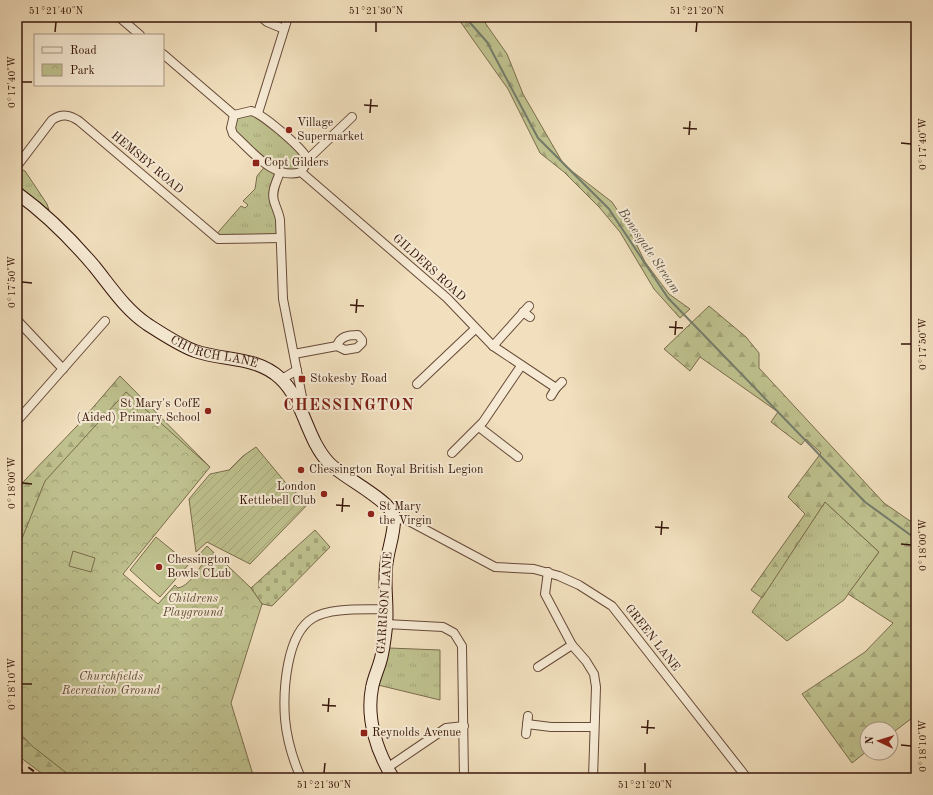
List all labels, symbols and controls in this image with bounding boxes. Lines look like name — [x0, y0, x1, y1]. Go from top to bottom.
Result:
text: 51°21'40"N — [29, 6, 84, 16]
text: 51°21'30"N — [349, 6, 404, 16]
text: 51°21'20"N — [670, 6, 725, 16]
legend — [34, 34, 164, 86]
text: Road — [70, 45, 97, 57]
text: 0°17'40"W — [7, 56, 17, 108]
text: Park — [70, 65, 95, 77]
place label: Village Supermarket — [297, 117, 364, 143]
text: 0°17'40"W — [918, 118, 928, 170]
marker: Village Supermarket — [284, 125, 294, 135]
street label: HEMSBY ROAD — [109, 129, 185, 197]
place label: Copt Gilders — [264, 157, 329, 169]
marker: Copt Gilders — [251, 158, 261, 168]
water label: Bonesgate Stream — [615, 205, 683, 297]
street label: GILDERS ROAD — [390, 232, 468, 304]
text: 0°17'50"W — [7, 256, 17, 308]
text: 0°17'50"W — [918, 318, 928, 370]
street label: CHURCH LANE — [168, 334, 259, 370]
place label: Stokesby Road — [310, 373, 387, 385]
marker: Stokesby Road — [297, 374, 307, 384]
place label: St Mary's CofE (Aided) Primary School — [77, 398, 200, 424]
district label: CHESSINGTON — [283, 398, 415, 414]
marker: St Mary's CofE (Aided) Primary School — [203, 406, 213, 416]
text: 0°18'00"W — [7, 457, 17, 509]
place label: Chessington Royal British Legion — [309, 464, 484, 476]
marker: Chessington Royal British Legion — [296, 465, 306, 475]
place label: London Kettlebell Club — [239, 481, 317, 507]
marker: London Kettlebell Club — [319, 489, 329, 499]
place label: St Mary the Virgin — [379, 501, 432, 527]
marker: St Mary the Virgin — [366, 509, 376, 519]
text: 0°18'00"W — [918, 519, 928, 571]
street label: GARRISON LANE — [375, 551, 395, 655]
place label: Chessington Bowls CLub — [167, 554, 231, 580]
marker: Chessington Bowls CLub — [154, 562, 164, 572]
park label: Childrens Playground — [162, 593, 224, 619]
street label: GREEN LANE — [622, 602, 682, 674]
text: 0°18'10"W — [7, 658, 17, 710]
park label: Churchfields Recreation Ground — [61, 671, 161, 697]
text: 0°18'10"W — [918, 720, 928, 772]
north arrow — [859, 721, 899, 761]
place label: Reynolds Avenue — [372, 727, 462, 739]
marker: Reynolds Avenue — [359, 728, 369, 738]
text: N — [865, 735, 876, 745]
text: 51°21'30"N — [297, 780, 352, 790]
text: 51°21'20"N — [618, 780, 673, 790]

